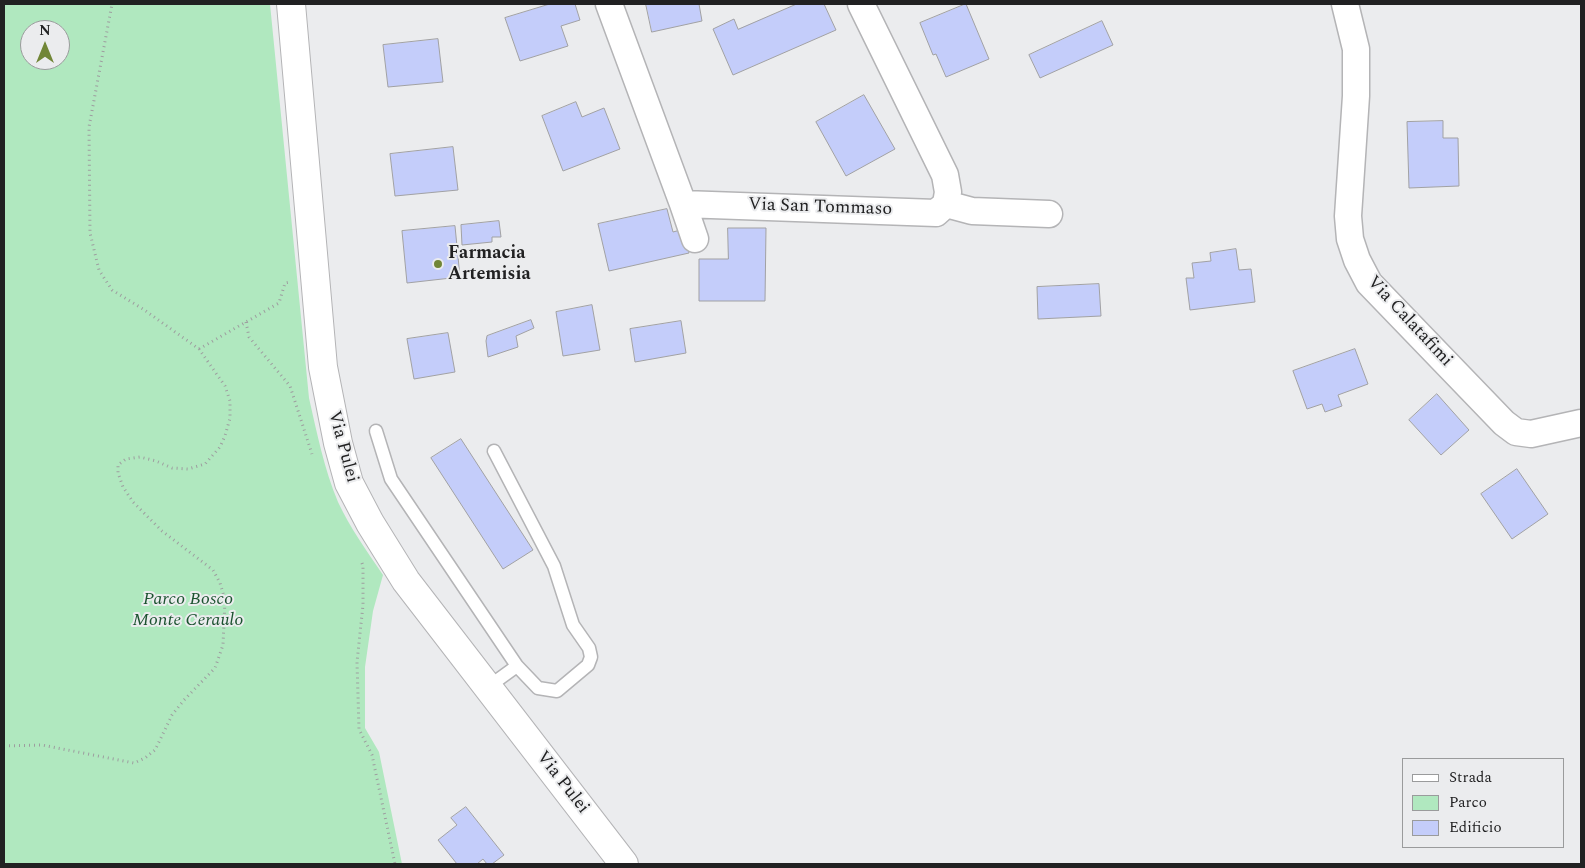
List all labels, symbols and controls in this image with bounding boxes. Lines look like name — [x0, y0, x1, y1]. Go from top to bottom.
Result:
north arrow — [20, 20, 70, 70]
text: N — [39, 20, 51, 41]
street label: Via San Tommaso — [748, 195, 892, 221]
place label: Farmacia Artemisia — [448, 243, 531, 286]
marker: Farmacia Artemisia — [432, 258, 444, 270]
street label: Via Calatafimi — [1362, 272, 1456, 372]
street label: Via Pulei — [322, 409, 362, 485]
park label: Parco Bosco Monte Ceraulo — [133, 589, 243, 632]
street label: Via Pulei — [531, 747, 593, 819]
legend — [1402, 758, 1565, 848]
text: Strada — [1449, 766, 1492, 789]
text: Parco — [1449, 791, 1487, 814]
text: Edificio — [1449, 816, 1502, 839]

